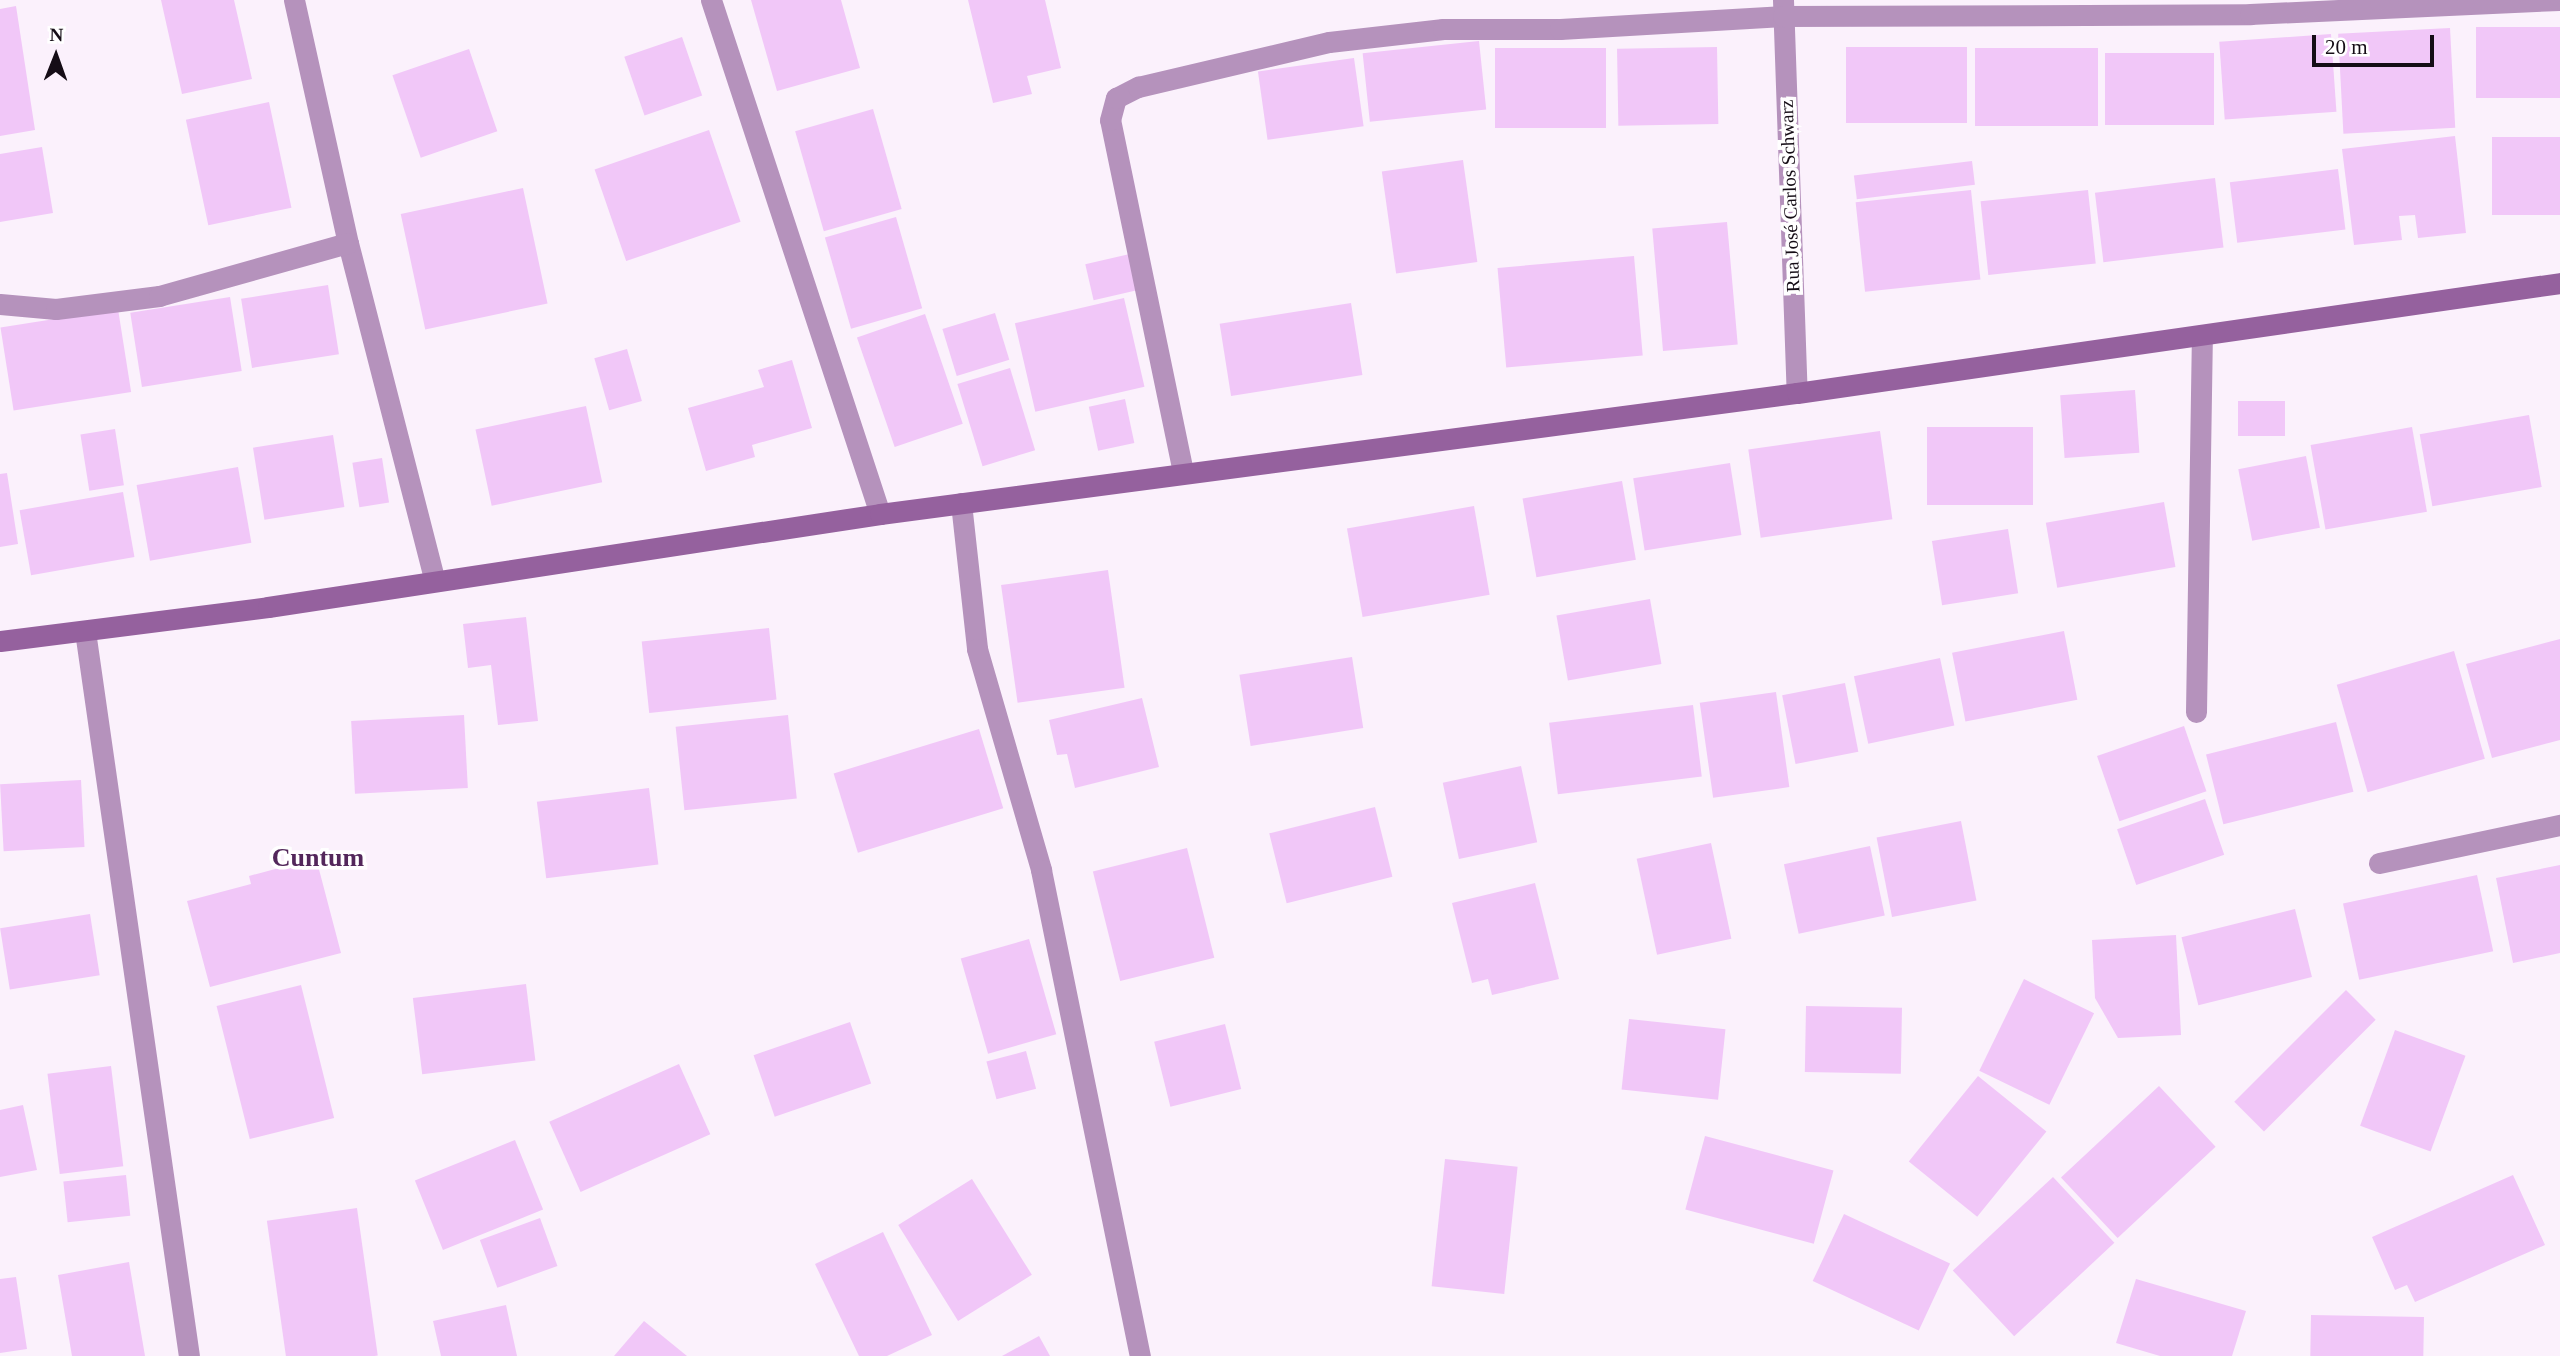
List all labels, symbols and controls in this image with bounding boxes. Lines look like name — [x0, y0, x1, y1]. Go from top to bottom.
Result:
north arrow — [21, 21, 91, 91]
scale bar — [2315, 21, 2438, 65]
text: N — [49, 24, 63, 45]
text: 20 m — [2325, 35, 2368, 59]
street label: Rua José Carlos Schwarz — [1775, 99, 1805, 293]
district label: Cuntum — [272, 842, 364, 874]

